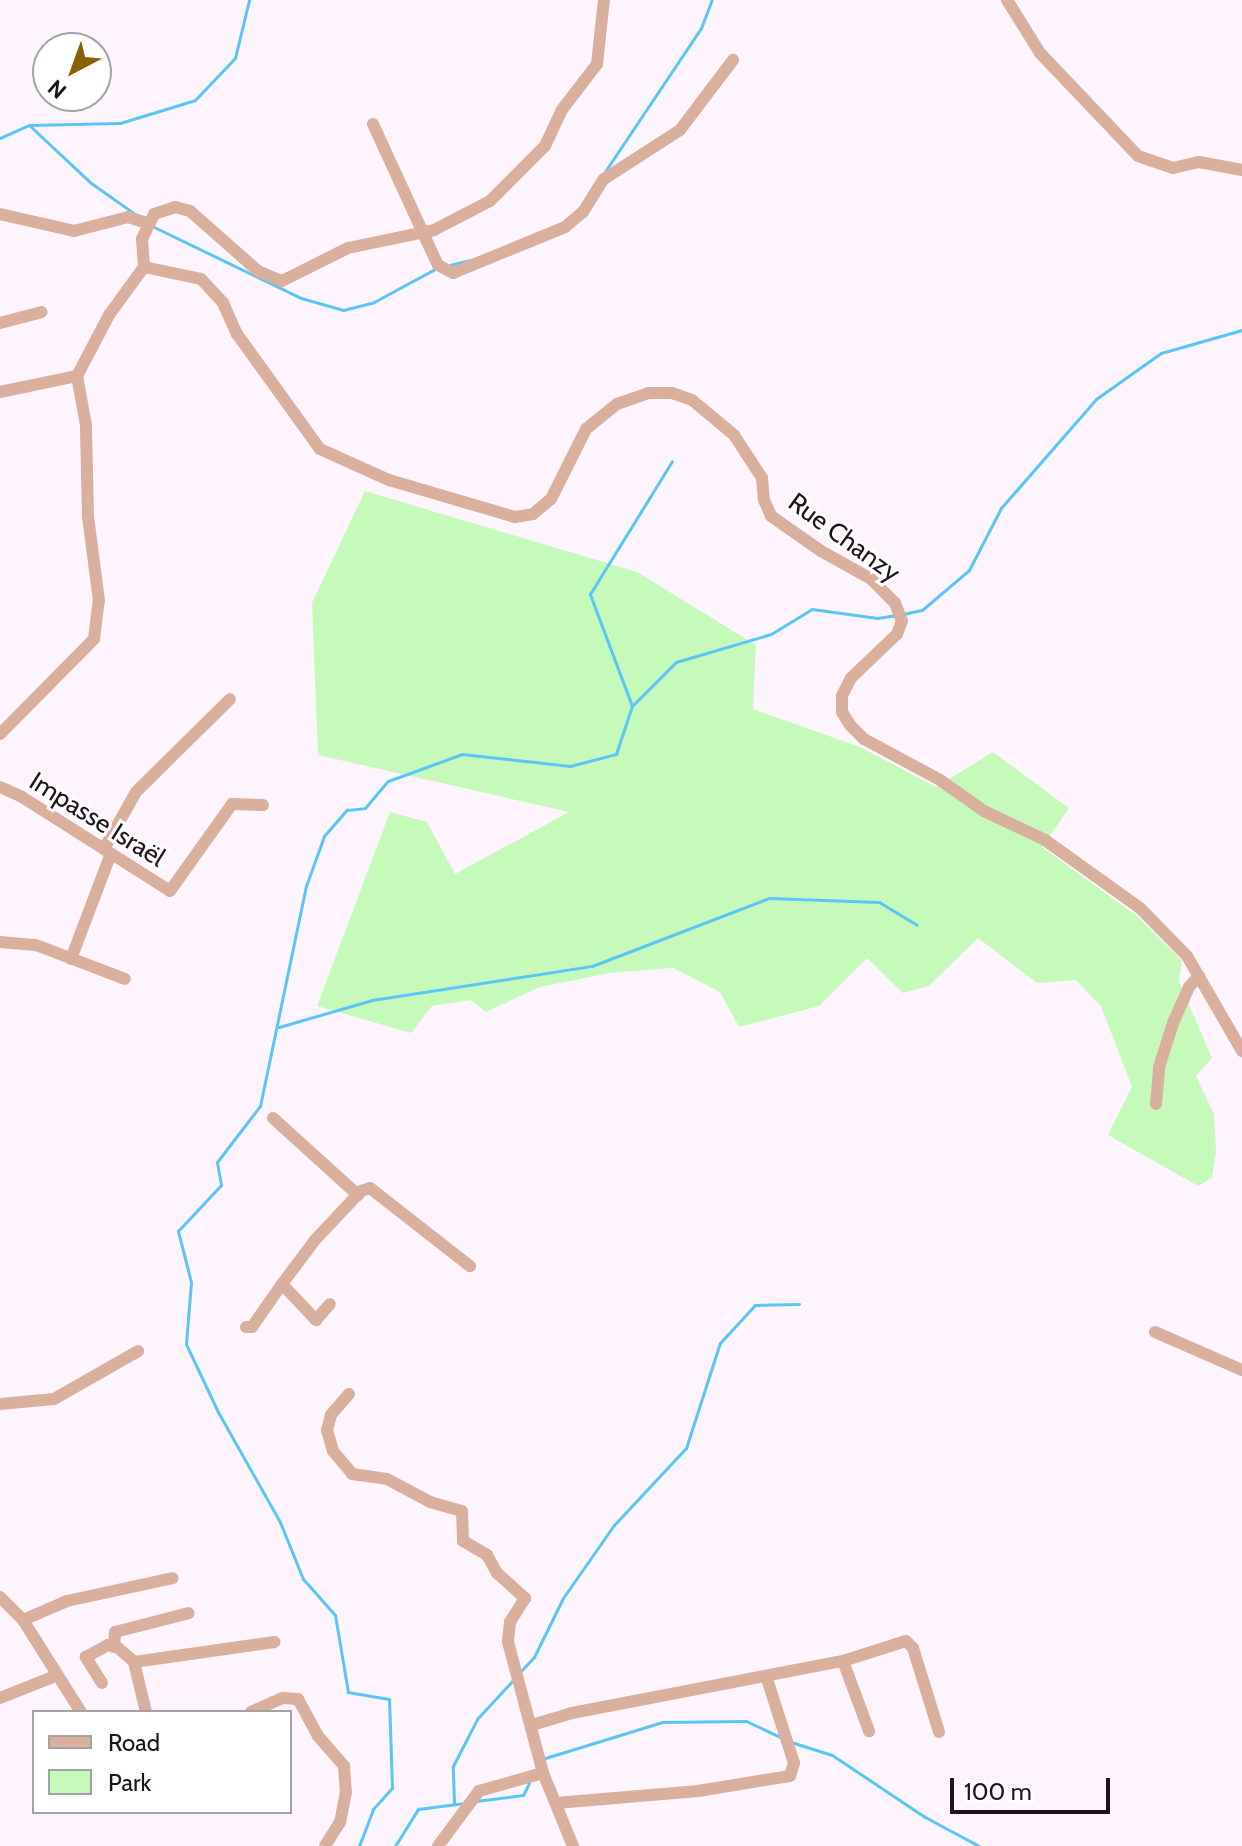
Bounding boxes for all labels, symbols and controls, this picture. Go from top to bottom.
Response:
north arrow [32,32,112,112]
text: N [43,74,72,104]
street label: Rue Chanzy [782,487,906,589]
street label: Impasse Israël [23,766,171,874]
legend [32,1710,292,1814]
text: Road [108,1728,160,1757]
scale bar [954,1762,1114,1812]
text: Park [108,1768,151,1797]
text: 100 m [964,1777,1032,1806]

